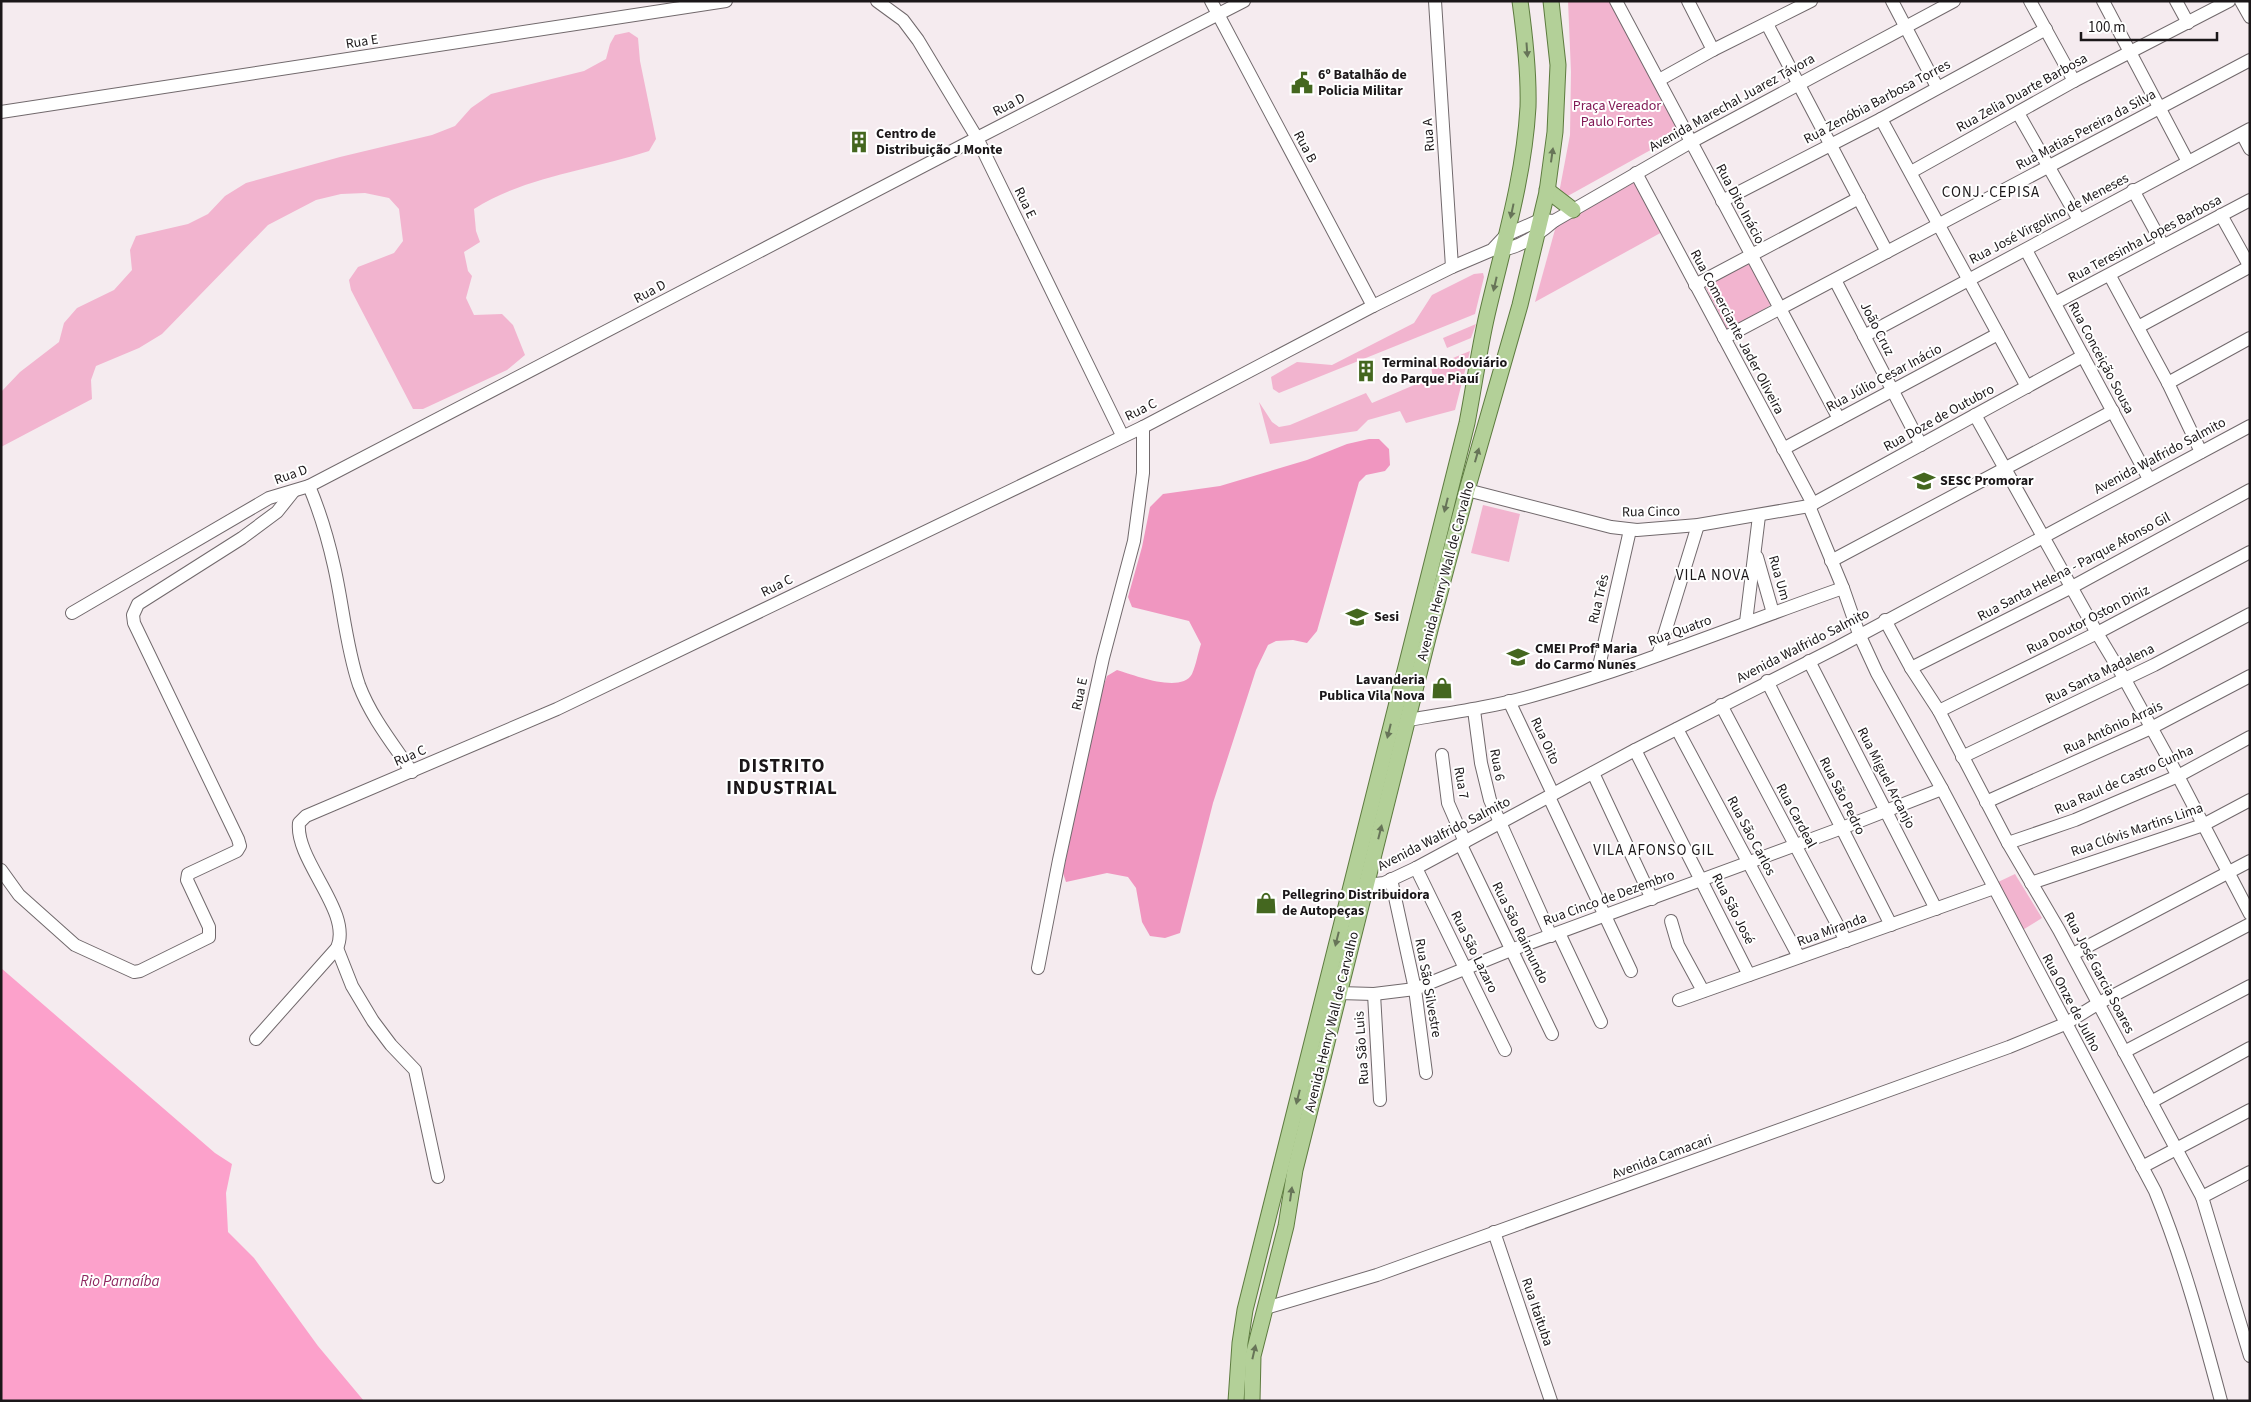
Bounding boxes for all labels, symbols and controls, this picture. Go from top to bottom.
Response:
scale bar [2081,10,2217,42]
text: 100 m [2088,17,2126,38]
street label: Rua E [344,30,380,54]
one-way arrow [1523,42,1531,58]
street label: Avenida Marechal Juarez Távora [1645,49,1819,157]
street label: Rua Zelia Duarte Barbosa [1953,49,2091,137]
street label: Rua Zenóbia Barbosa Torres [1800,55,1954,149]
place label: 6º Batalhão de Policia Militar [1318,65,1407,101]
public building icon: 6º Batalhão de Policia Militar [1289,70,1315,96]
street label: Rua Matias Pereira da Silva [2013,85,2159,175]
street label: Rua D [989,88,1029,122]
park label: Praça Vereador Paulo Fortes [1573,96,1661,132]
street label: Rua A [1418,117,1440,152]
place label: Centro de Distribuição J Monte [876,124,1002,160]
street label: Rua B [1288,127,1322,167]
building icon: Centro de Distribuição J Monte [846,129,872,155]
one-way arrow [1548,146,1556,162]
street label: Rua Dito Inácio [1710,160,1770,248]
street label: Rua José Virgolino de Meneses [1966,168,2132,270]
district label: CONJ. CEPISA [1942,182,2040,203]
street label: Rua E [1009,184,1041,222]
street label: Rua Teresinha Lopes Barbosa [2065,190,2225,288]
one-way arrow [1508,203,1516,218]
street label: Rua Comerciante Jader Oliveira [1685,246,1789,418]
street label: Rua D [630,275,670,309]
one-way arrow [1491,276,1499,291]
street label: Rua Conceição Sousa [2063,298,2139,418]
street label: João Cruz [1855,299,1899,359]
street label: Rua Júlio Cesar Inácio [1823,339,1945,417]
place label: Terminal Rodoviário do Parque Piauí [1382,353,1507,389]
building icon: Terminal Rodoviário do Parque Piauí [1353,358,1379,384]
street label: Rua Doze de Outubro [1880,379,1998,457]
street label: Rua C [1122,394,1160,426]
street label: Avenida Walfrido Salmito [2090,413,2230,499]
one-way arrow [1474,447,1482,462]
street label: Rua D [272,460,310,490]
school or university icon: SESC Promorar [1911,468,1937,494]
place label: SESC Promorar [1940,471,2034,491]
street label: Avenida Henry Wall de Carvalho [1412,479,1480,663]
one-way arrow [1442,498,1450,513]
street label: Rua Cinco [1622,501,1680,523]
street label: Rua Santa Helena - Parque Afonso Gil [1974,507,2174,627]
street label: Rua Um [1763,553,1795,603]
district label: VILA NOVA [1676,565,1750,586]
street label: Rua C [758,570,796,602]
street label: Rua Três [1584,572,1614,626]
street label: Rua Doutor Oston Diniz [2023,580,2153,660]
school or university icon: Sesi [1344,604,1370,630]
street label: Avenida Walfrido Salmito [1733,604,1873,688]
place label: Sesi [1374,607,1399,627]
street label: Rua Quatro [1645,610,1715,652]
place label: CMEI Profª Maria do Carmo Nunes [1535,639,1637,675]
street label: Rua Santa Madalena [2042,639,2158,709]
school or university icon: CMEI Profª Maria do Carmo Nunes [1505,644,1531,670]
place label: Lavanderia Publica Vila Nova [1319,670,1425,706]
shop icon: Lavanderia Publica Vila Nova [1429,675,1455,701]
street label: Rua E [1067,676,1093,712]
street label: Rua Antônio Arrais [2060,696,2166,760]
street label: Rua Oito [1525,714,1565,768]
one-way arrow [1385,723,1393,738]
street label: Rua Miguel Arcanjo [1852,724,1920,832]
street label: Rua C [391,740,429,772]
street label: Rua Raul de Castro Cunha [2051,740,2197,820]
street label: Rua 6 [1484,747,1510,783]
district label: DISTRITO INDUSTRIAL [726,753,838,802]
street label: Rua São Pedro [1814,754,1870,838]
street label: Rua 7 [1448,765,1474,801]
street label: Rua Cardeal [1771,780,1822,852]
street label: Avenida Walfrido Salmito [1374,792,1514,876]
street label: Rua São Carlos [1722,793,1780,879]
street label: Rua Clóvis Martins Lima [2068,798,2206,862]
one-way arrow [1376,825,1384,840]
district label: VILA AFONSO GIL [1593,840,1715,861]
street label: Rua Cinco de Dezembro [1541,865,1677,931]
street label: Rua São José [1707,870,1760,948]
street label: Rua São Raimundo [1487,879,1553,987]
place label: Pellegrino Distribuidora de Autopeças [1282,885,1430,921]
shop icon: Pellegrino Distribuidora de Autopeças [1253,890,1279,916]
street label: Rua São Lazaro [1445,908,1503,996]
street label: Rua Miranda [1794,908,1870,952]
street label: Rua José Garcia Soares [2059,909,2140,1037]
street label: Avenida Henry Wall de Carvalho [1300,930,1364,1114]
one-way arrow [1333,932,1341,947]
street label: Rua São Silvestre [1409,937,1447,1039]
street label: Rua Onze de Julho [2037,950,2105,1056]
street label: Rua São Luis [1349,1010,1375,1086]
one-way arrow [1294,1090,1302,1105]
street label: Avenida Camacari [1609,1130,1715,1184]
one-way arrow [1287,1186,1295,1202]
water label: Rio Parnaíba [80,1271,160,1292]
street label: Rua Itaituba [1516,1275,1558,1349]
one-way arrow [1250,1345,1258,1360]

